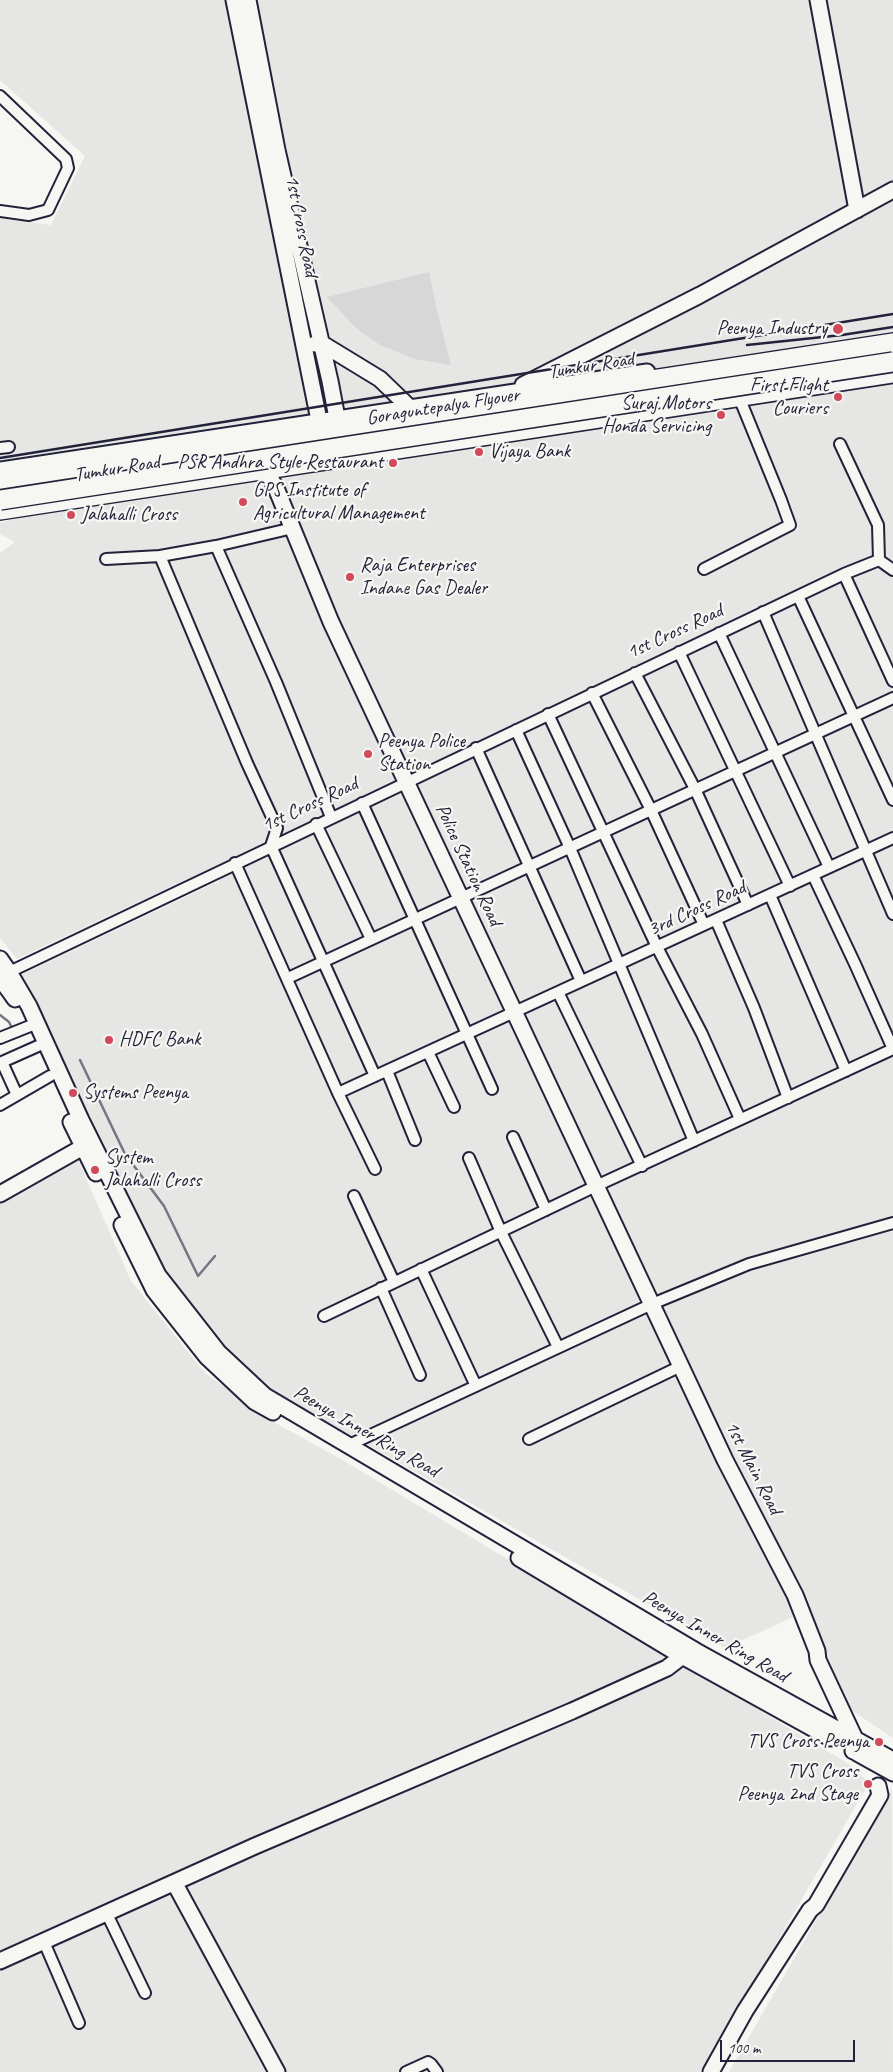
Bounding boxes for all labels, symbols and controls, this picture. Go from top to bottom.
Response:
street label: 1st Cross Road [279,173,323,279]
place label: Peenya Industry [717,317,827,341]
marker: Peenya Industry [831,322,845,336]
street label: Tumkur Road [547,347,635,385]
place label: First Flight Couriers [750,374,828,421]
street label: Goraguntepalya Flyover [365,383,521,431]
marker: First Flight Couriers [832,391,844,403]
place label: Suraj Motors Honda Servicing [602,392,711,439]
marker: Suraj Motors Honda Servicing [715,409,727,421]
place label: Vijaya Bank [489,440,570,464]
marker: Vijaya Bank [473,446,485,458]
street label: Tumkur Road [73,450,161,488]
place label: PSR Andhra Style Restaurant [177,451,383,475]
marker: PSR Andhra Style Restaurant [387,457,399,469]
place label: GPS Institute of Agricultural Management [253,479,425,526]
marker: GPS Institute of Agricultural Management [237,496,249,508]
place label: Jalahalli Cross [81,503,177,527]
marker: Jalahalli Cross [65,509,77,521]
place label: Raja Enterprises Indane Gas Dealer [360,554,487,601]
marker: Raja Enterprises Indane Gas Dealer [344,571,356,583]
street label: 1st Cross Road [623,599,727,665]
place label: Peenya Police Station [378,730,465,777]
marker: Peenya Police Station [362,748,374,760]
street label: 1st Cross Road [258,772,362,838]
street label: Police Station Road [429,800,507,930]
street label: 3rd Cross Road [645,876,749,942]
place label: HDFC Bank [119,1028,200,1052]
marker: HDFC Bank [103,1034,115,1046]
place label: Systems Peenya [83,1081,188,1105]
marker: Systems Peenya [67,1087,79,1099]
place label: System Jalahalli Cross [105,1146,201,1193]
marker: System Jalahalli Cross [89,1164,101,1176]
street label: Peenya Inner Ring Road [289,1381,443,1483]
street label: 1st Main Road [719,1417,787,1519]
street label: Peenya Inner Ring Road [638,1586,792,1688]
place label: TVS Cross Peenya [747,1730,869,1754]
marker: TVS Cross Peenya [873,1736,885,1748]
place label: TVS Cross Peenya 2nd Stage [737,1760,858,1807]
marker: TVS Cross Peenya 2nd Stage [862,1778,874,1790]
scale bar [723,2030,858,2062]
text: 100 m [728,2039,760,2058]

